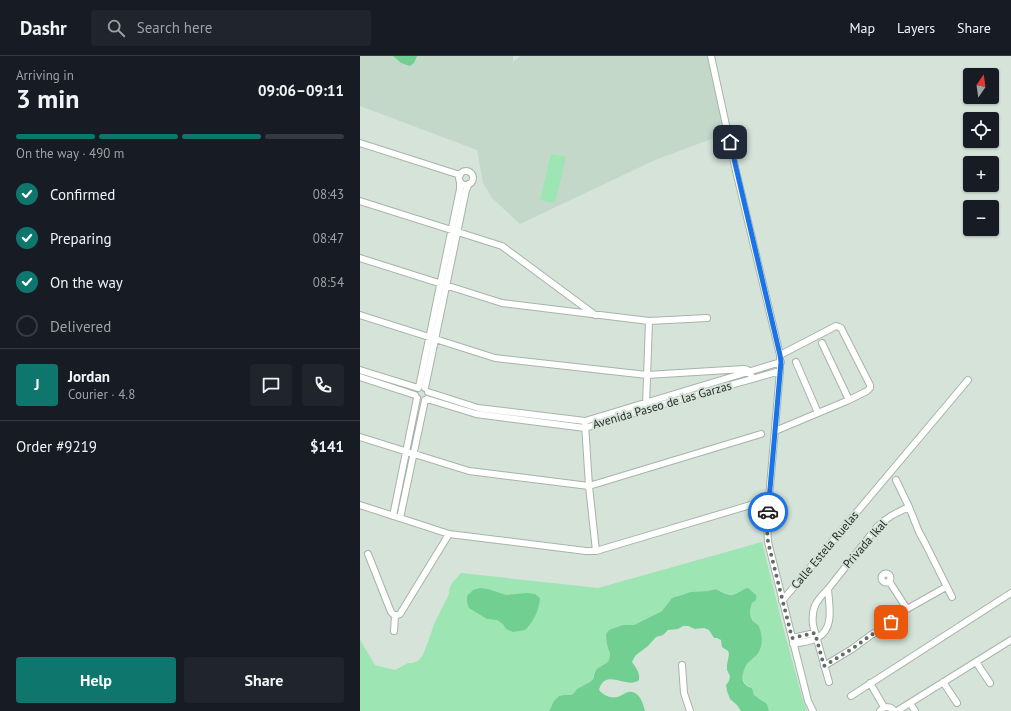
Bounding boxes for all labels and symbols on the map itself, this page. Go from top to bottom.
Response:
north arrow [963,68,999,104]
pin [713,125,747,159]
street label: Avenida Paseo de las Garzas [591,377,733,432]
courier [748,492,788,532]
street label: Calle Estela Ruelas [788,508,862,592]
street label: Privada Ikal [839,516,890,571]
pin [874,605,908,639]

